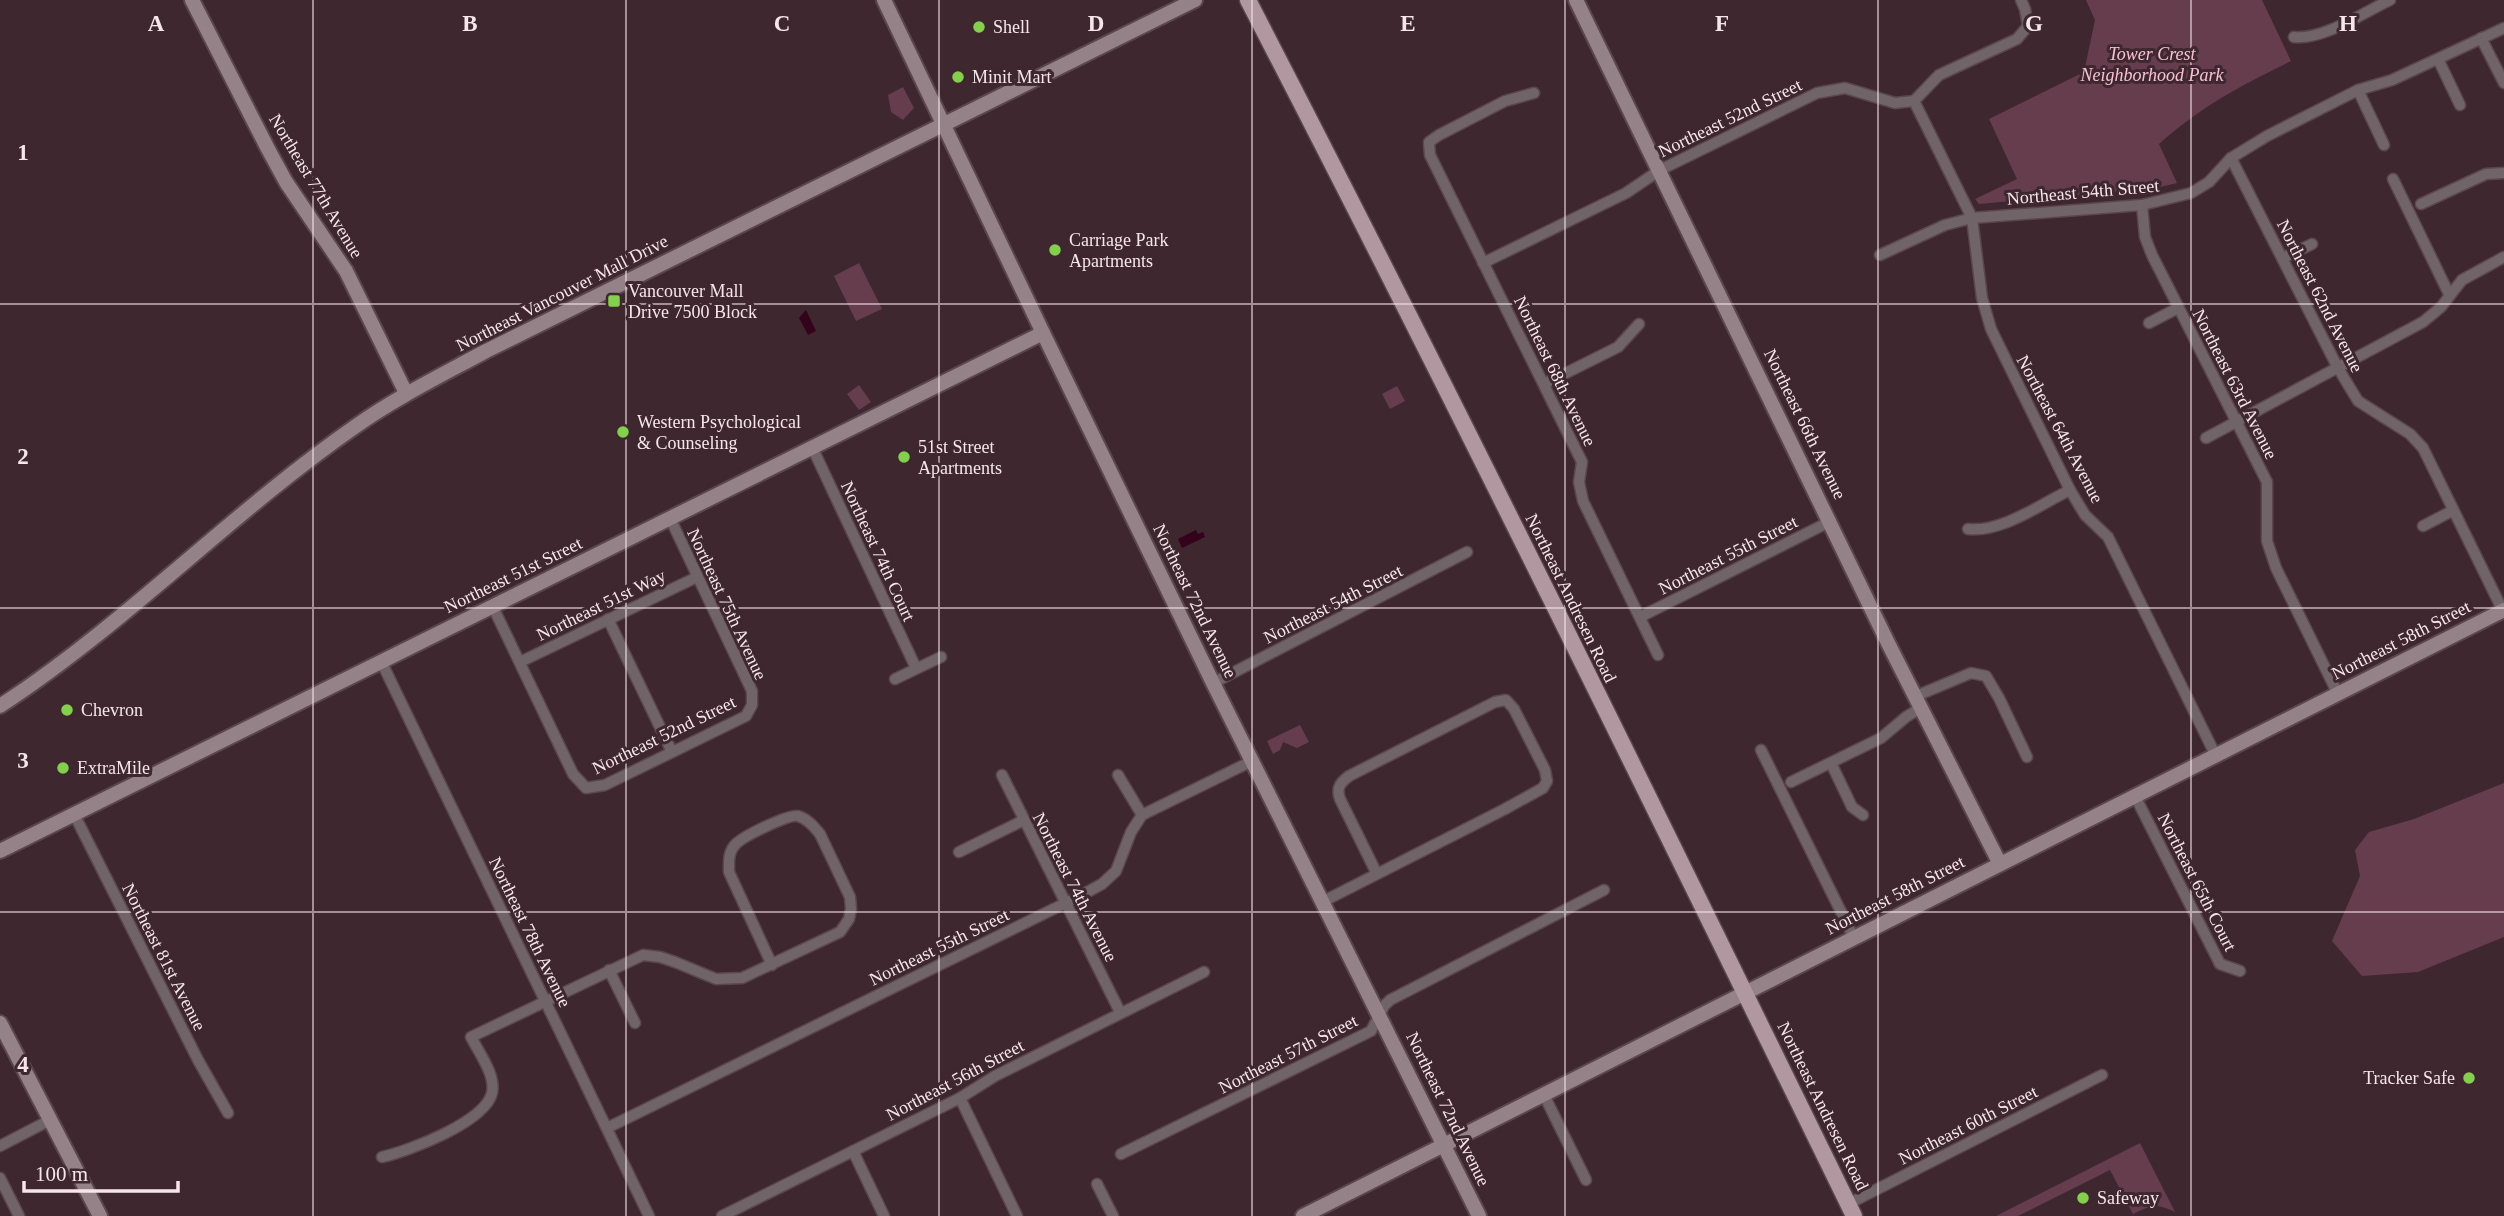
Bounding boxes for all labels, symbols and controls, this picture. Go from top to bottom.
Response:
text: A [148,11,165,36]
text: B [462,11,478,36]
text: C [774,11,790,36]
text: D [1088,11,1104,36]
text: E [1400,11,1416,36]
text: F [1715,11,1729,36]
text: G [2025,11,2043,36]
text: H [2339,11,2357,36]
place label: Shell [993,17,1030,37]
marker: Shell [971,19,987,35]
park label: Tower Crest Neighborhood Park [2079,44,2225,85]
place label: Minit Mart [972,67,1052,87]
marker: Minit Mart [950,69,966,85]
street label: Northeast 52nd Street [1655,75,1805,161]
street label: Northeast 77th Avenue [265,110,367,262]
text: 1 [17,140,29,165]
street label: Northeast 54th Street [2006,175,2160,209]
street label: Northeast 62nd Avenue [2273,216,2367,376]
place label: Carriage Park Apartments [1069,230,1168,271]
street label: Northeast Vancouver Mall Drive [453,231,671,355]
marker: Carriage Park Apartments [1047,242,1063,258]
place label: Vancouver Mall Drive 7500 Block [628,281,757,322]
marker: Vancouver Mall Drive 7500 Block [606,293,622,309]
street label: Northeast 68th Avenue [1510,293,1600,449]
street label: Northeast 63rd Avenue [2188,306,2282,462]
street label: Northeast 66th Avenue [1760,346,1850,502]
street label: Northeast 64th Avenue [2013,352,2107,506]
place label: Western Psychological & Counseling [637,412,801,453]
marker: Western Psychological & Counseling [615,424,631,440]
place label: 51st Street Apartments [918,437,1002,478]
text: 2 [17,444,29,469]
marker: 51st Street Apartments [896,449,912,465]
street label: Northeast 74th Court [837,478,919,624]
street label: Northeast Andresen Road [1521,510,1621,686]
street label: Northeast 55th Street [1655,511,1801,599]
street label: Northeast 72nd Avenue [1149,521,1241,681]
street label: Northeast 75th Avenue [683,525,771,683]
street label: Northeast 51st Street [441,533,585,617]
street label: Northeast 54th Street [1260,560,1406,648]
street label: Northeast 51st Way [533,565,669,645]
street label: Northeast 58th Street [2328,596,2474,684]
street label: Northeast 52nd Street [589,692,739,778]
place label: Chevron [81,700,143,720]
marker: Chevron [59,702,75,718]
text: 3 [17,748,29,773]
place label: ExtraMile [77,758,150,778]
marker: ExtraMile [55,760,71,776]
street label: Northeast 74th Avenue [1029,809,1121,965]
street label: Northeast 65th Court [2154,810,2240,954]
street label: Northeast 58th Street [1822,851,1968,939]
street label: Northeast 78th Avenue [485,854,575,1010]
street label: Northeast 81st Avenue [118,880,210,1034]
street label: Northeast 55th Street [866,904,1012,990]
street label: Northeast 57th Street [1215,1010,1361,1098]
street label: Northeast Andresen Road [1773,1018,1873,1194]
street label: Northeast 72nd Avenue [1402,1029,1494,1189]
street label: Northeast 56th Street [883,1035,1027,1125]
text: 4 [17,1052,29,1077]
place label: Tracker Safe [2363,1068,2455,1088]
marker: Tracker Safe [2461,1070,2477,1086]
street label: Northeast 60th Street [1895,1081,2041,1169]
scale bar [24,1150,178,1194]
text: 100 m [35,1162,88,1186]
place label: Safeway [2097,1188,2159,1208]
marker: Safeway [2075,1190,2091,1206]

